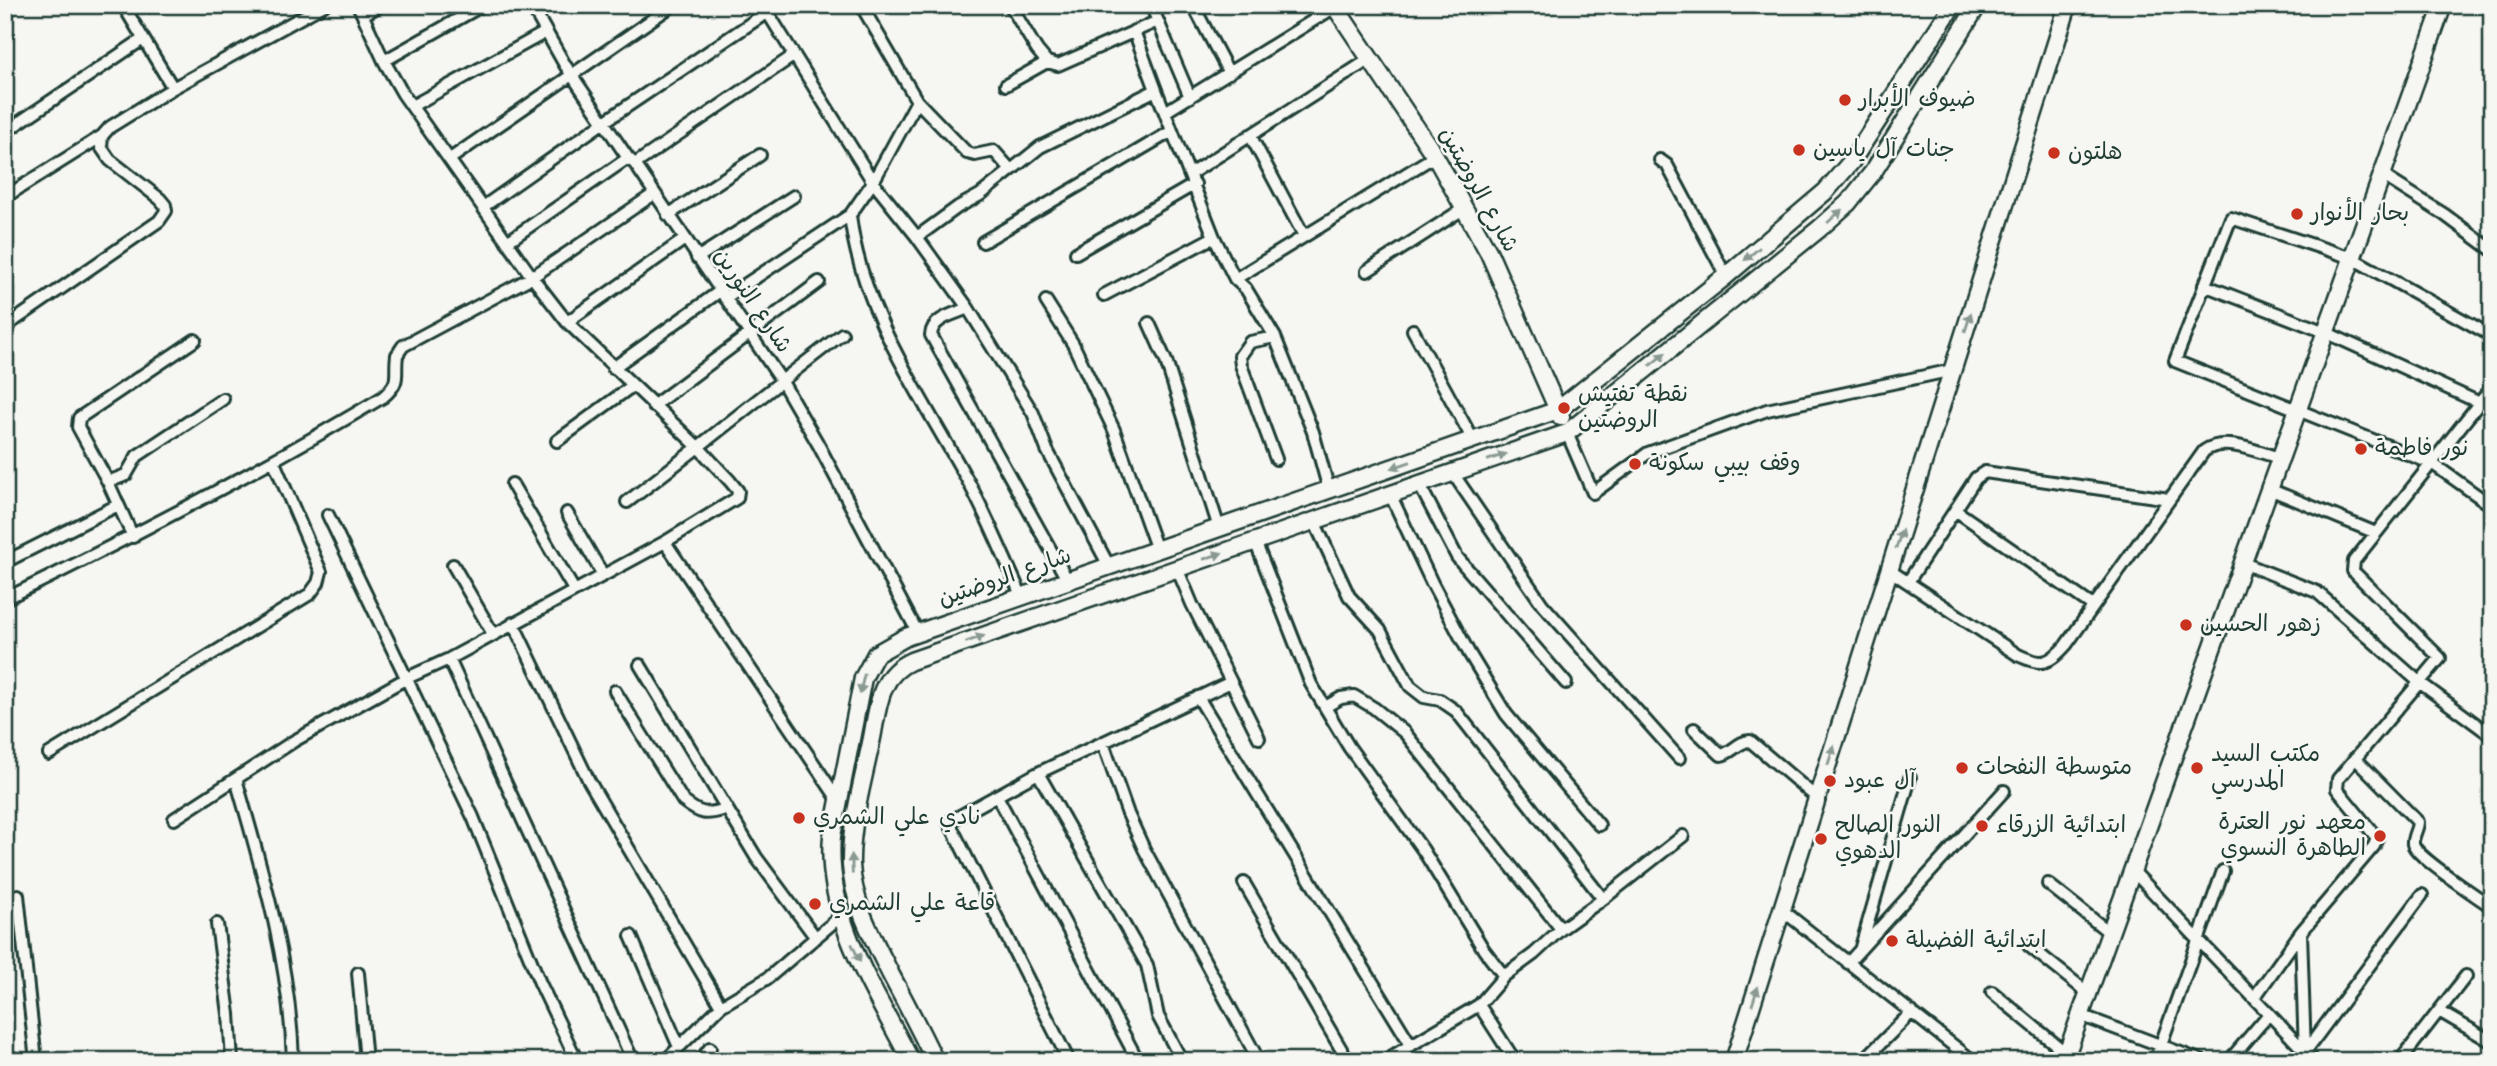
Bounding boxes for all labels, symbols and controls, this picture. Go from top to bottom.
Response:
place label: ضيوف الأبرار [1857,82,1976,118]
marker: ضيوف الأبرار [1837,92,1853,108]
street label: شارع الروضتين [1429,121,1527,259]
place label: جنات آل ياسين [1813,132,1955,168]
place label: هلتون [2068,135,2122,171]
marker: جنات آل ياسين [1791,142,1807,158]
marker: هلتون [2046,145,2062,161]
place label: بحار الأنوار [2309,196,2409,232]
marker: بحار الأنوار [2289,206,2305,222]
one-way arrow [1826,209,1843,224]
street label: شارع النورين [703,241,801,361]
one-way arrow [1744,246,1761,261]
one-way arrow [1963,311,1974,332]
one-way arrow [1649,352,1666,367]
place label: نقطة تفتيش الروضتين [1578,377,1688,439]
marker: نقطة تفتيش الروضتين [1556,400,1572,416]
place label: نور فاطمة [2375,431,2468,467]
marker: نور فاطمة [2353,441,2369,457]
place label: وقف بيبي سكونة [1649,446,1801,483]
one-way arrow [1487,451,1508,462]
marker: وقف بيبي سكونة [1627,456,1643,472]
one-way arrow [1391,460,1412,471]
one-way arrow [1895,528,1905,549]
street label: شارع الروضتين [933,538,1077,618]
one-way arrow [1203,550,1224,561]
place label: زهور الحسين [2200,607,2321,643]
marker: زهور الحسين [2178,617,2194,633]
one-way arrow [965,633,986,644]
one-way arrow [856,673,867,695]
place label: مكتب السيد المدرسي [2211,737,2320,800]
one-way arrow [1826,745,1836,766]
place label: متوسطة النفحات [1976,750,2132,786]
marker: متوسطة النفحات [1954,760,1970,776]
marker: مكتب السيد المدرسي [2189,760,2205,776]
place label: آل عبود [1844,763,1917,799]
marker: آل عبود [1822,773,1838,789]
place label: نادي علي الشمري [813,800,981,837]
place label: معهد نور العترة الطاهرة النسوي [2218,805,2366,867]
place label: النور الصالح الدهوي [1835,808,1941,870]
place label: ابتدائية الزرقاء [1996,808,2126,844]
marker: نادي علي الشمري [791,810,807,826]
marker: ابتدائية الزرقاء [1974,818,1990,834]
marker: معهد نور العترة الطاهرة النسوي [2372,828,2388,844]
marker: النور الصالح الدهوي [1813,831,1829,847]
one-way arrow [847,853,858,875]
place label: قاعة علي الشمري [829,886,995,923]
marker: قاعة علي الشمري [807,896,823,912]
place label: ابتدائية الفضيلة [1906,923,2046,959]
marker: ابتدائية الفضيلة [1884,933,1900,949]
one-way arrow [851,943,862,963]
one-way arrow [1750,985,1760,1006]

